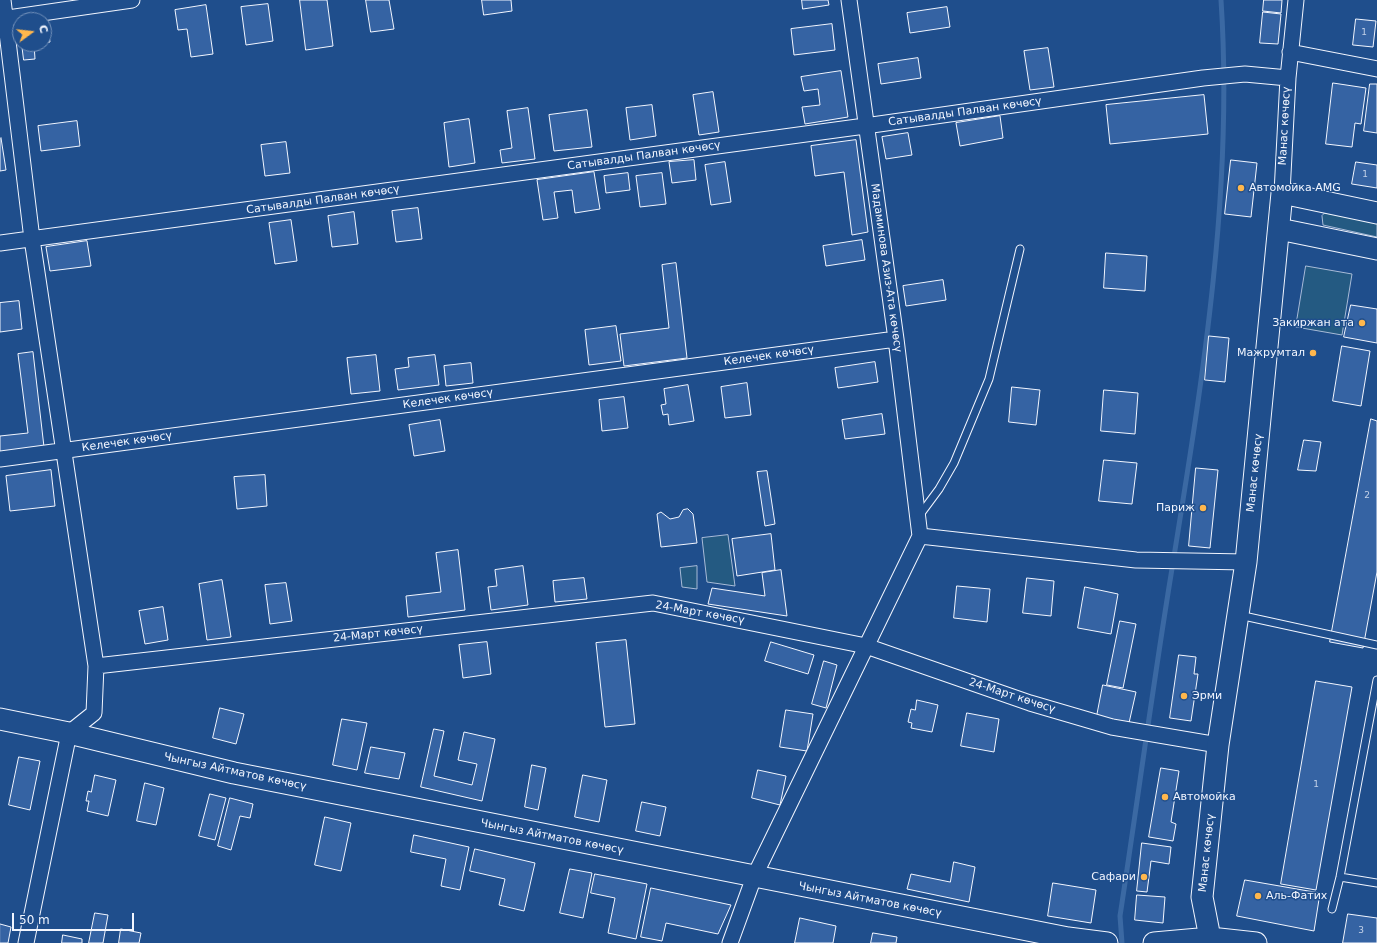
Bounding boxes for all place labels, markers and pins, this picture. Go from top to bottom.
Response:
place label: Автомойка AMG [1249,181,1341,195]
marker: Автомойка AMG [1236,183,1246,193]
place label: Закиржан ата [1272,316,1354,330]
marker: Закиржан ата [1357,318,1367,328]
place label: Мажрумтал [1237,346,1305,360]
marker: Мажрумтал [1308,348,1318,358]
place label: Париж [1156,501,1195,515]
marker: Париж [1198,503,1208,513]
place label: Эрми [1192,689,1222,703]
marker: Эрми [1179,691,1189,701]
place label: Автомойка [1173,790,1236,804]
marker: Автомойка [1160,792,1170,802]
place label: Сафари [1091,870,1136,884]
marker: Сафари [1139,872,1149,882]
place label: Аль-Фатих [1266,889,1327,903]
marker: Аль-Фатих [1253,891,1263,901]

